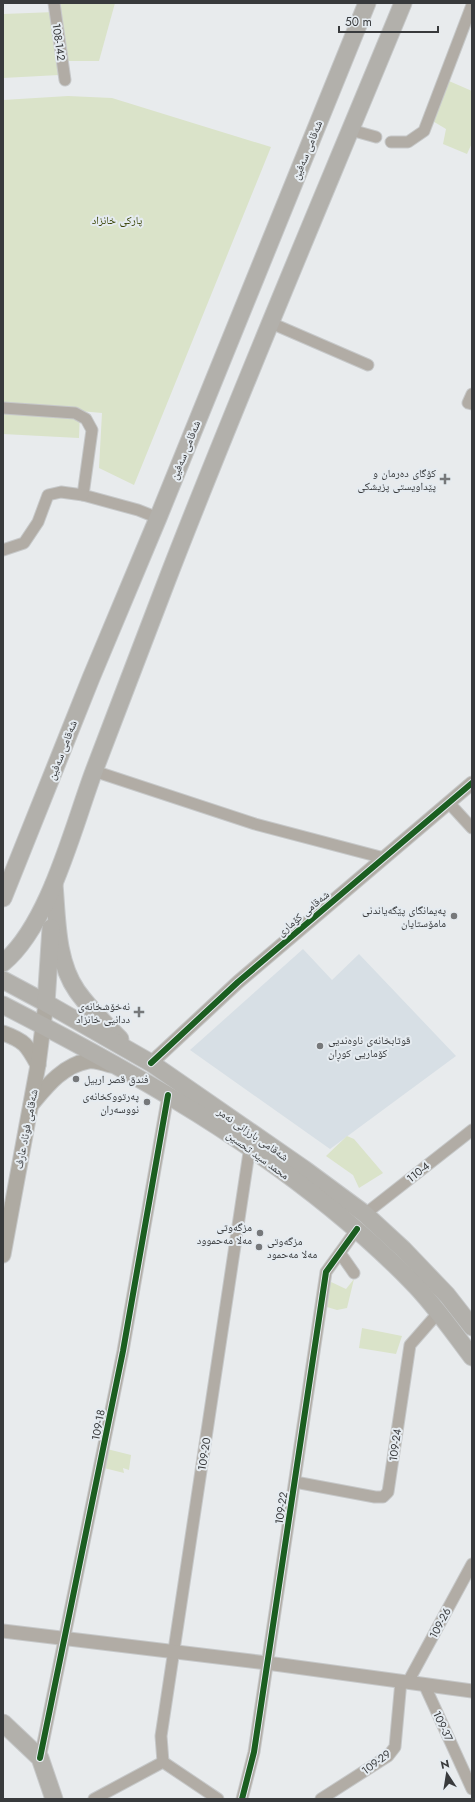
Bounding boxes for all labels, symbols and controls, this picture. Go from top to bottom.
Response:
scale bar [339,8,438,34]
text: 50 m [345,13,372,31]
street label: 108-142 [48,22,70,62]
street label: شەقامی سەفین [288,118,326,182]
park label: پارکی خانزاد [92,212,143,228]
street label: شەقامی سەفین [166,418,204,482]
place label: کۆگای دەرمان و پێداویستی پزیشکی [358,465,436,494]
marker: کۆگای دەرمان و پێداویستی پزیشکی [439,473,451,485]
street label: شەقامی سەفین [43,718,81,782]
street label: شەقامی کۆماری [273,886,333,940]
place label: پەیمانگای پێگەیاندنی مامۆستایان [362,902,446,931]
marker: پەیمانگای پێگەیاندنی مامۆستایان [449,911,459,921]
place label: نەخۆشخانەی ددانیی خانزاد [76,998,130,1027]
marker: نەخۆشخانەی ددانیی خانزاد [133,1006,145,1018]
place label: قوتابخانەی ناوەندیی کۆماریی کوڕان [328,1032,411,1062]
marker: قوتابخانەی ناوەندیی کۆماریی کوڕان [315,1041,325,1051]
place label: فندق قصر اربيل [84,1071,149,1087]
marker: فندق قصر اربيل [71,1074,81,1084]
street label: شەقامی فوئاد عارف [10,1088,42,1170]
place label: پەرتووکخانەی نووسەران [82,1088,139,1117]
marker: پەرتووکخانەی نووسەران [142,1097,152,1107]
street label: شەقامی بارزانی نەمر [213,1103,292,1165]
street label: محمد سید تحسین [223,1127,293,1183]
street label: 110-4 [403,1158,433,1186]
place label: مزگەوتی مەلا مەحموود [197,1219,252,1248]
marker: مزگەوتی مەلا مەحموود [255,1228,265,1238]
place label: مزگەوتی مەلا مەحمود [267,1233,317,1262]
marker: مزگەوتی مەلا مەحمود [254,1242,264,1252]
street label: 109-18 [87,1408,109,1442]
street label: 109-24 [385,1427,405,1462]
street label: 109-20 [194,1436,215,1472]
street label: 109-22 [271,1491,291,1525]
street label: 109-26 [425,1605,455,1641]
street label: 109-37 [429,1708,457,1744]
street label: 109-29 [358,1746,394,1778]
north arrow [427,1754,467,1794]
text: N [439,1755,451,1773]

